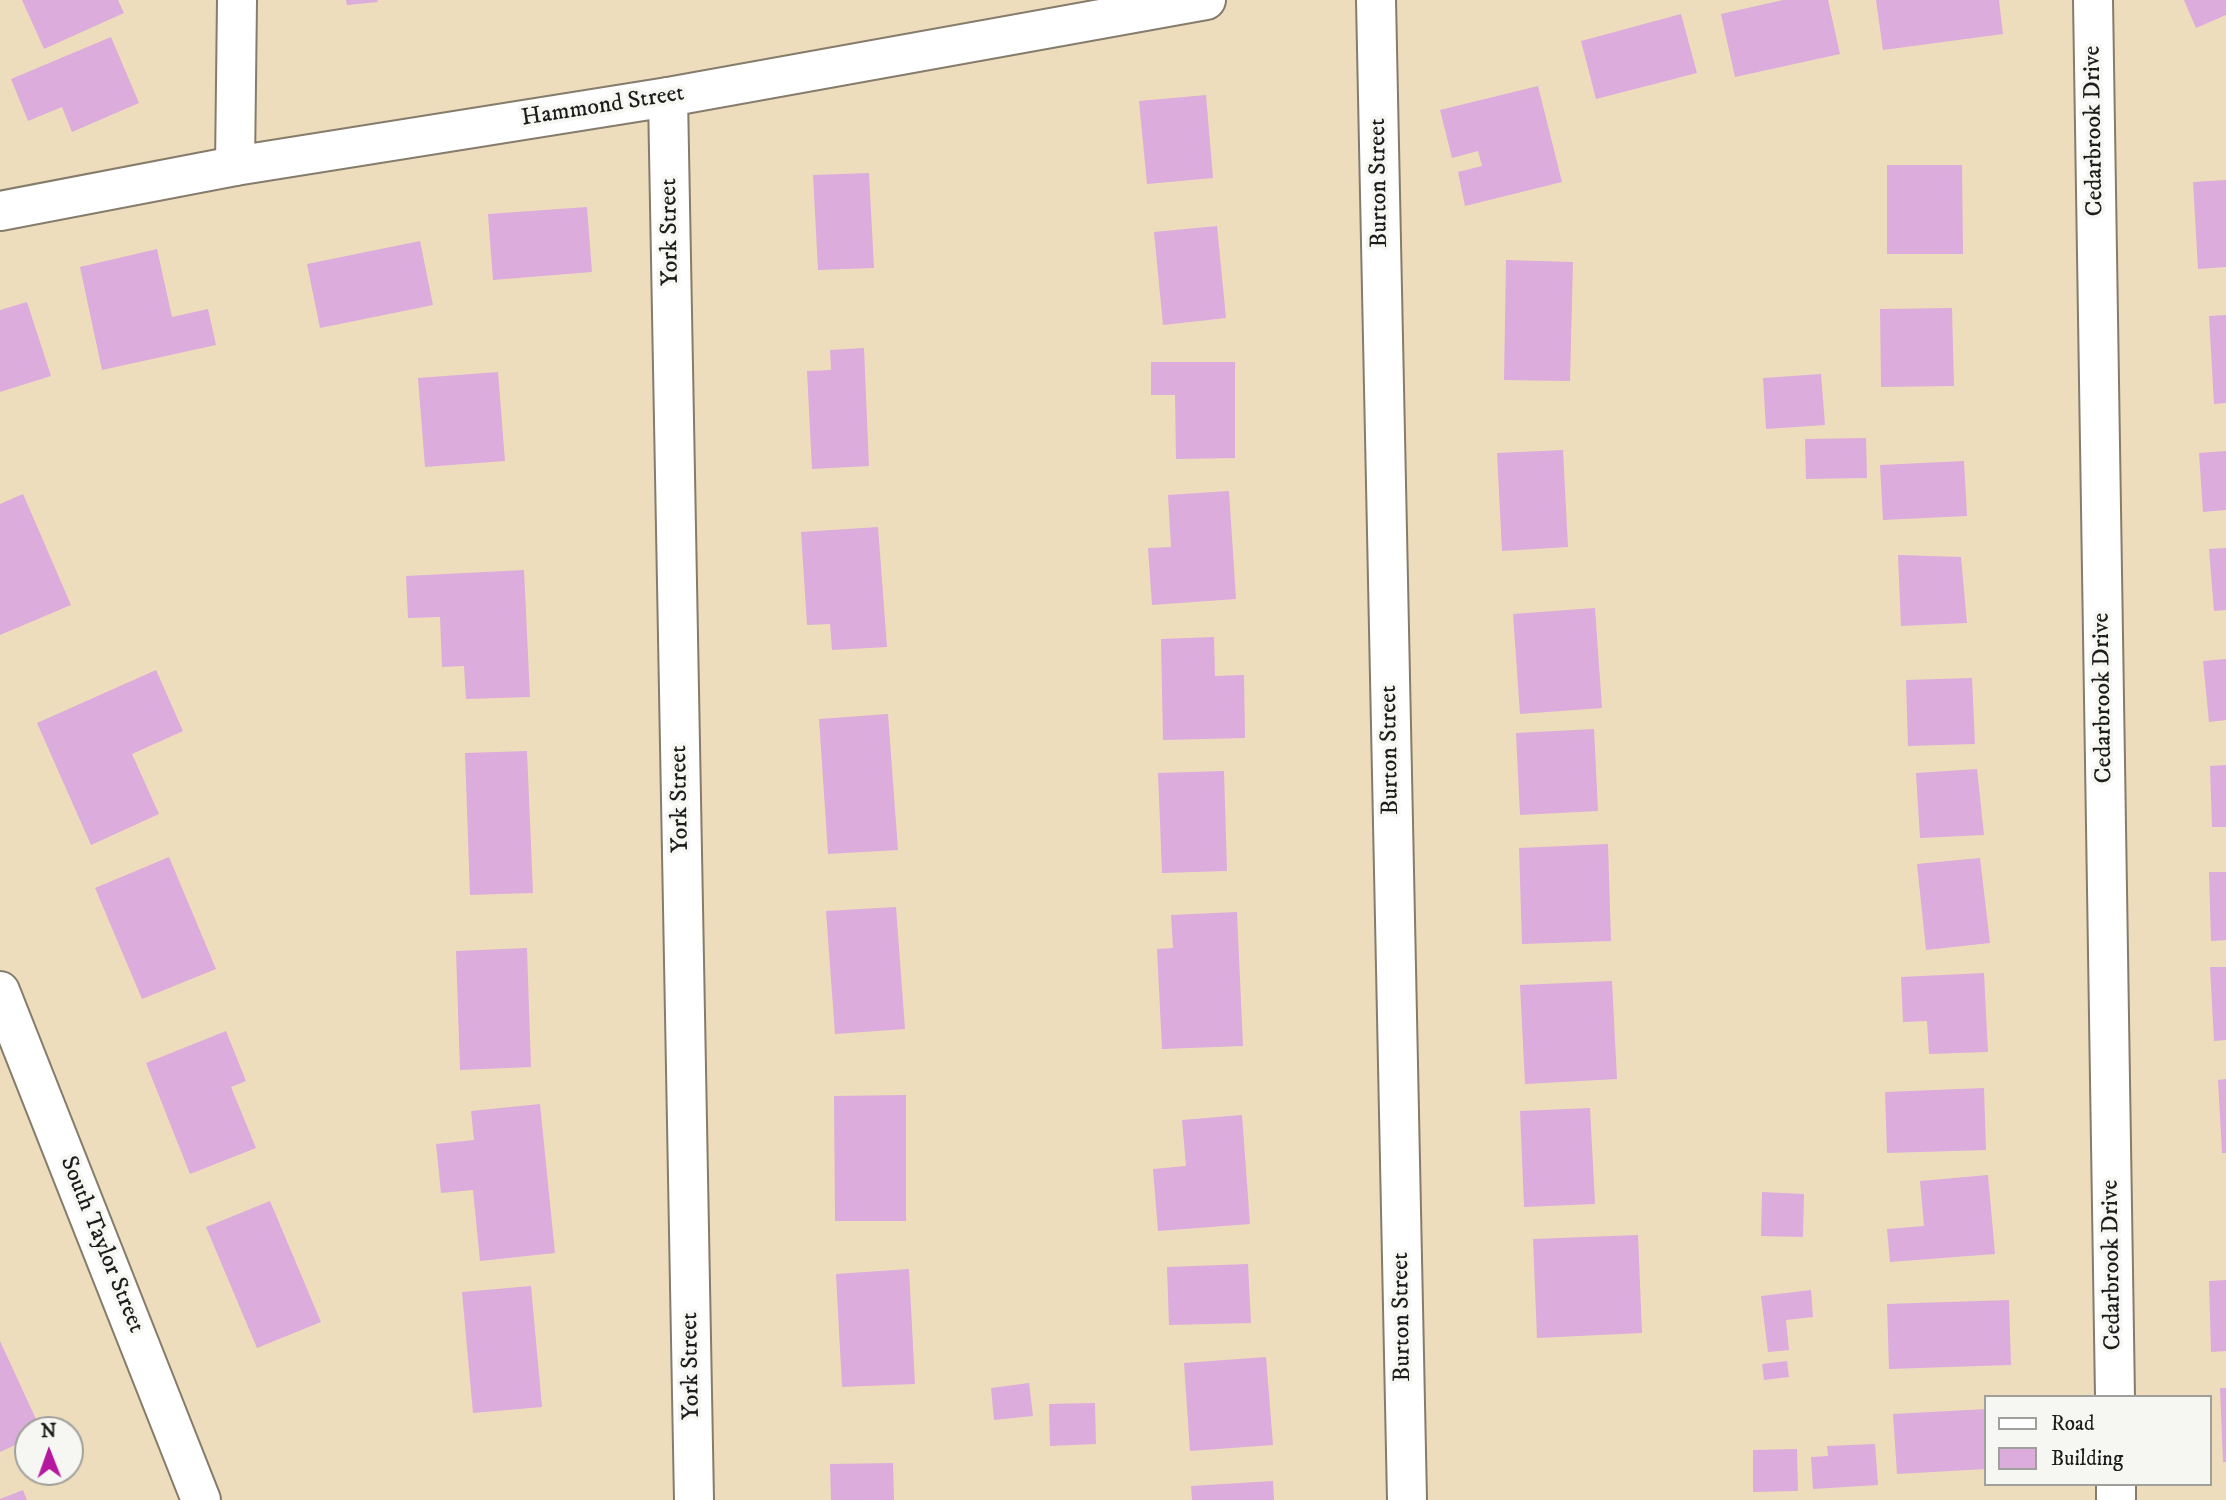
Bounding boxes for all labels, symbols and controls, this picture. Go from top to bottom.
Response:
street label: Cedarbrook Drive [2079,45,2111,217]
street label: Hammond Street [520,80,686,134]
street label: Burton Street [1364,118,1396,248]
street label: York Street [656,178,686,286]
street label: Cedarbrook Drive [2088,612,2120,784]
street label: Burton Street [1375,685,1407,815]
street label: York Street [666,745,696,853]
street label: South Taylor Street [52,1153,150,1337]
street label: Cedarbrook Drive [2097,1179,2129,1351]
street label: Burton Street [1387,1252,1419,1382]
street label: York Street [677,1312,707,1420]
legend [1984,1395,2212,1486]
text: Road [2051,1411,2095,1437]
north arrow [14,1416,84,1486]
text: N [41,1420,57,1443]
text: Building [2051,1446,2123,1472]

